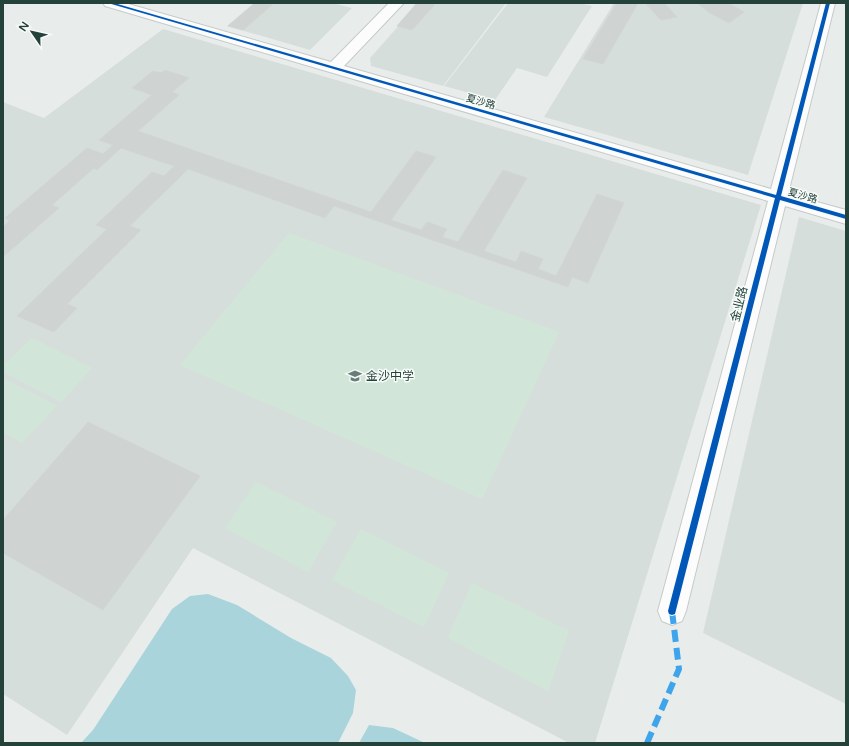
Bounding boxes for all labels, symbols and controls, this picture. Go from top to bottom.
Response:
north arrow [12,12,52,52]
text: N [16,19,32,34]
street label: 夏沙路 [465,92,497,112]
street label: 夏沙路 [787,186,819,206]
street label: 金业路 [728,285,750,323]
school or university icon: 金沙中学 [347,368,363,384]
place label: 金沙中学 [366,369,414,383]

